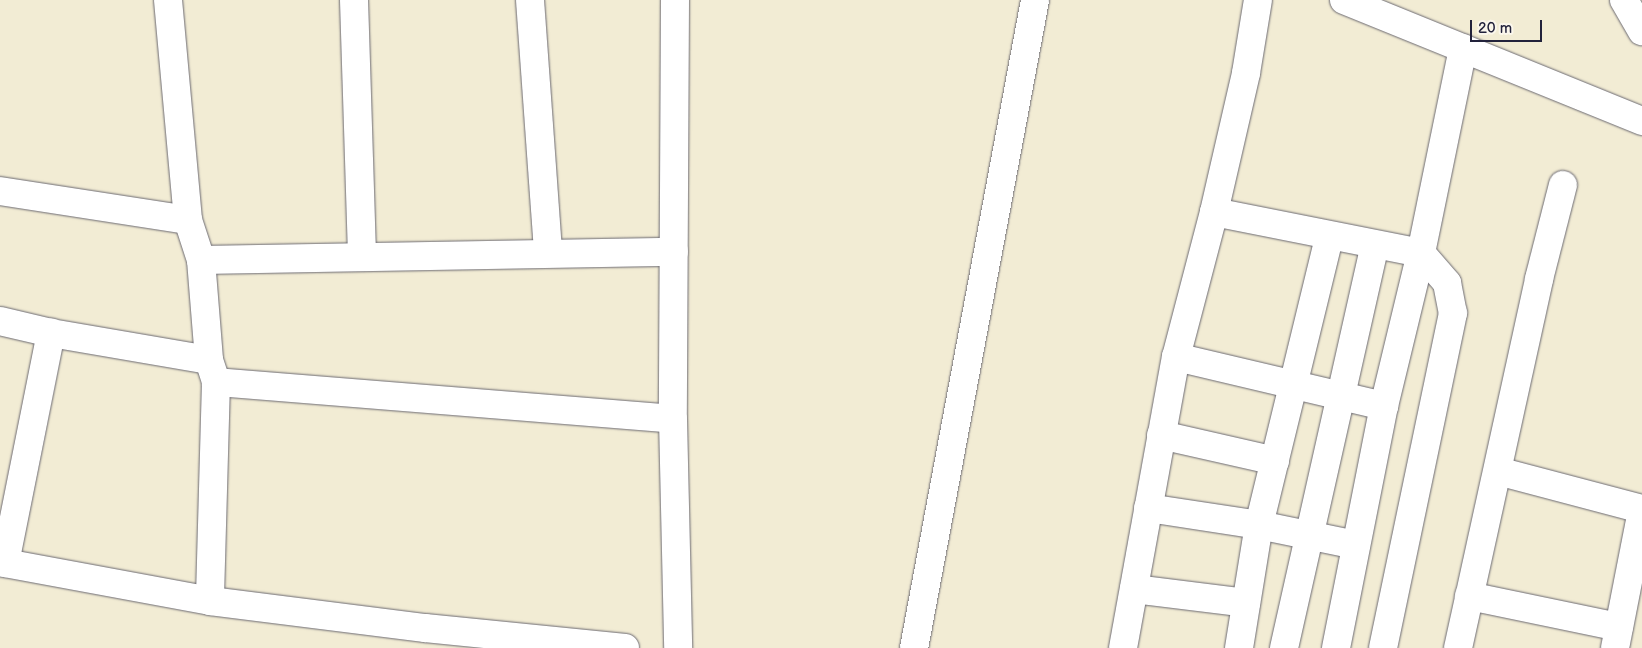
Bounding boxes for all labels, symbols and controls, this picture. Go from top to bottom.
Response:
scale bar [1472,10,1544,42]
text: 20 m [1478,19,1512,38]

